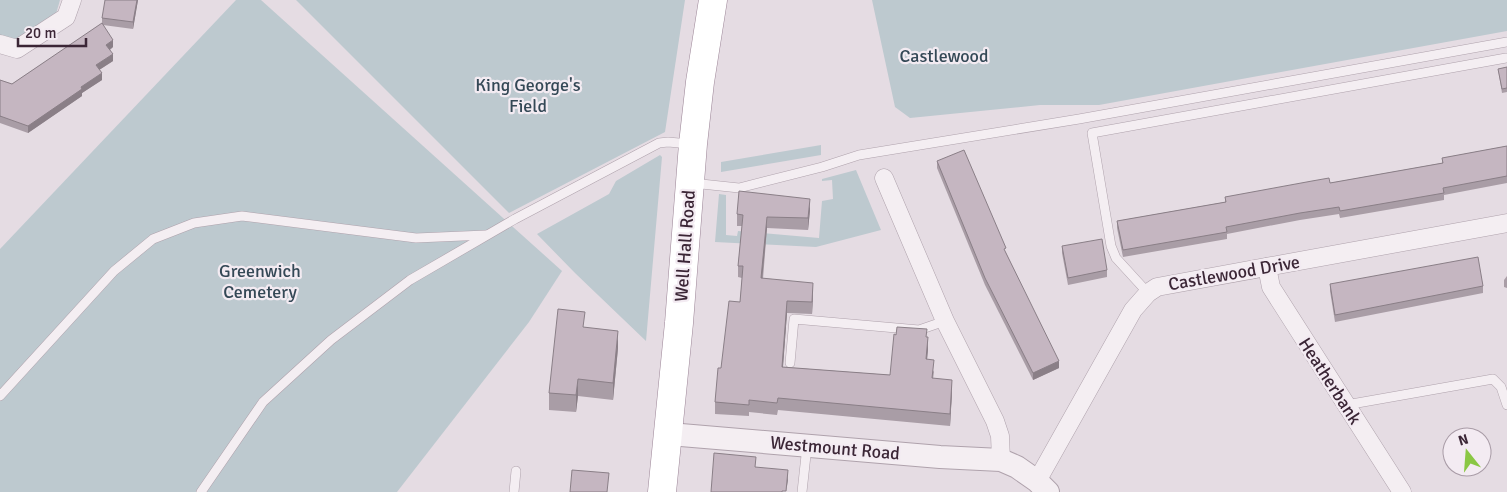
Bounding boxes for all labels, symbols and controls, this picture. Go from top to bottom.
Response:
scale bar [18,15,85,47]
text: 20 m [25,24,56,42]
park label: Castlewood [900,45,988,67]
park label: King George's Field [475,74,581,117]
street label: Well Hall Road [670,189,700,303]
street label: Castlewood Drive [1167,251,1301,295]
park label: Greenwich Cemetery [219,260,301,303]
street label: Heatherbank [1294,333,1366,429]
north arrow [1442,427,1492,477]
text: N [1456,430,1470,450]
street label: Westmount Road [769,431,901,465]

